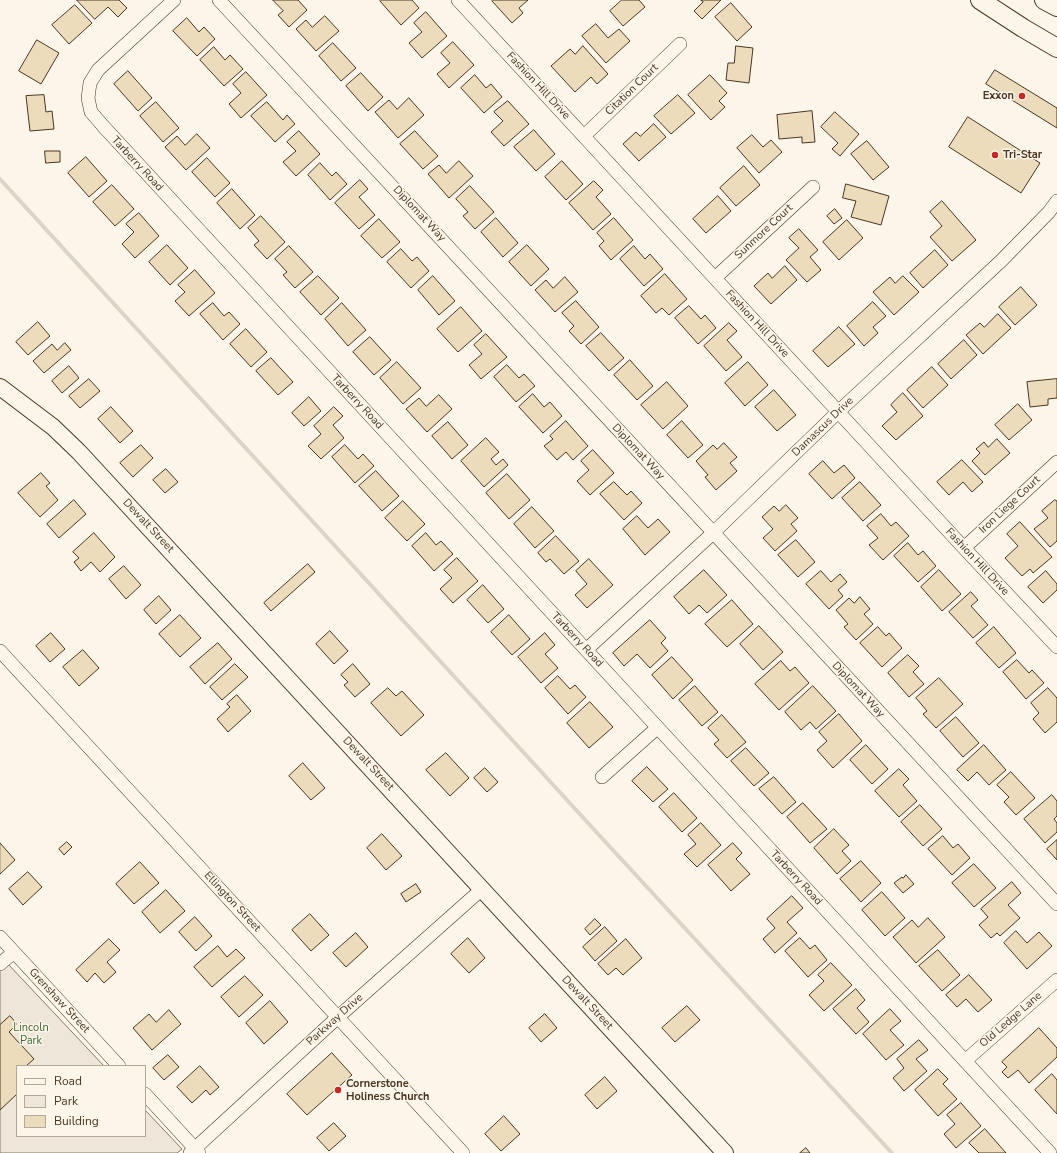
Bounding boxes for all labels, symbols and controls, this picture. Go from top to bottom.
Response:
street label: Fashion Hill Drive [503,50,573,122]
street label: Citation Court [603,61,661,119]
place label: Exxon [983,89,1014,103]
marker: Exxon [1017,91,1027,101]
street label: Tarberry Road [108,134,166,194]
place label: Tri-Star [1003,148,1042,162]
marker: Tri-Star [990,150,1000,160]
street label: Diplomat Way [390,183,448,245]
street label: Sunmore Court [732,202,796,262]
street label: Fashion Hill Drive [722,288,792,360]
street label: Tarberry Road [328,372,386,432]
street label: Damascus Drive [790,394,856,460]
street label: Diplomat Way [609,421,667,483]
street label: Iron Liege Court [977,473,1043,537]
street label: Dewalt Street [120,496,176,556]
street label: Fashion Hill Drive [942,526,1012,598]
street label: Tarberry Road [548,610,606,670]
street label: Diplomat Way [829,659,887,721]
street label: Dewalt Street [340,734,396,794]
street label: Tarberry Road [767,848,825,908]
street label: Ellington Street [201,869,263,935]
street label: Grenshaw Street [26,966,92,1036]
street label: Dewalt Street [559,973,615,1033]
street label: Old Ledge Lane [977,989,1045,1051]
street label: Parkway Drive [304,991,366,1049]
park label: Lincoln Park [13,1021,49,1047]
legend [16,1065,146,1137]
text: Road [54,1073,82,1089]
place label: Cornerstone Holiness Church [346,1077,429,1103]
marker: Cornerstone Holiness Church [333,1085,343,1095]
text: Park [54,1093,78,1109]
text: Building [54,1113,99,1129]

